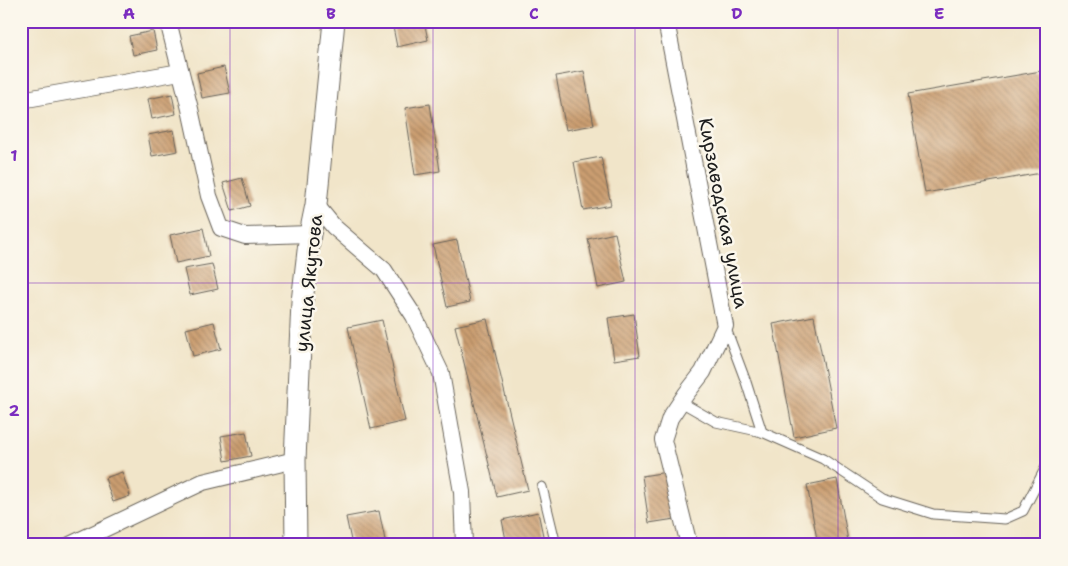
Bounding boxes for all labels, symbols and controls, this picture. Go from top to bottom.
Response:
text: A [123,3,135,24]
text: B [326,3,336,24]
text: C [529,3,539,24]
text: D [731,3,743,24]
text: E [934,3,944,24]
street label: Кирзаводская улица [693,116,754,311]
text: 1 [10,145,18,166]
street label: улица Якутова [289,213,328,353]
text: 2 [8,400,20,421]

